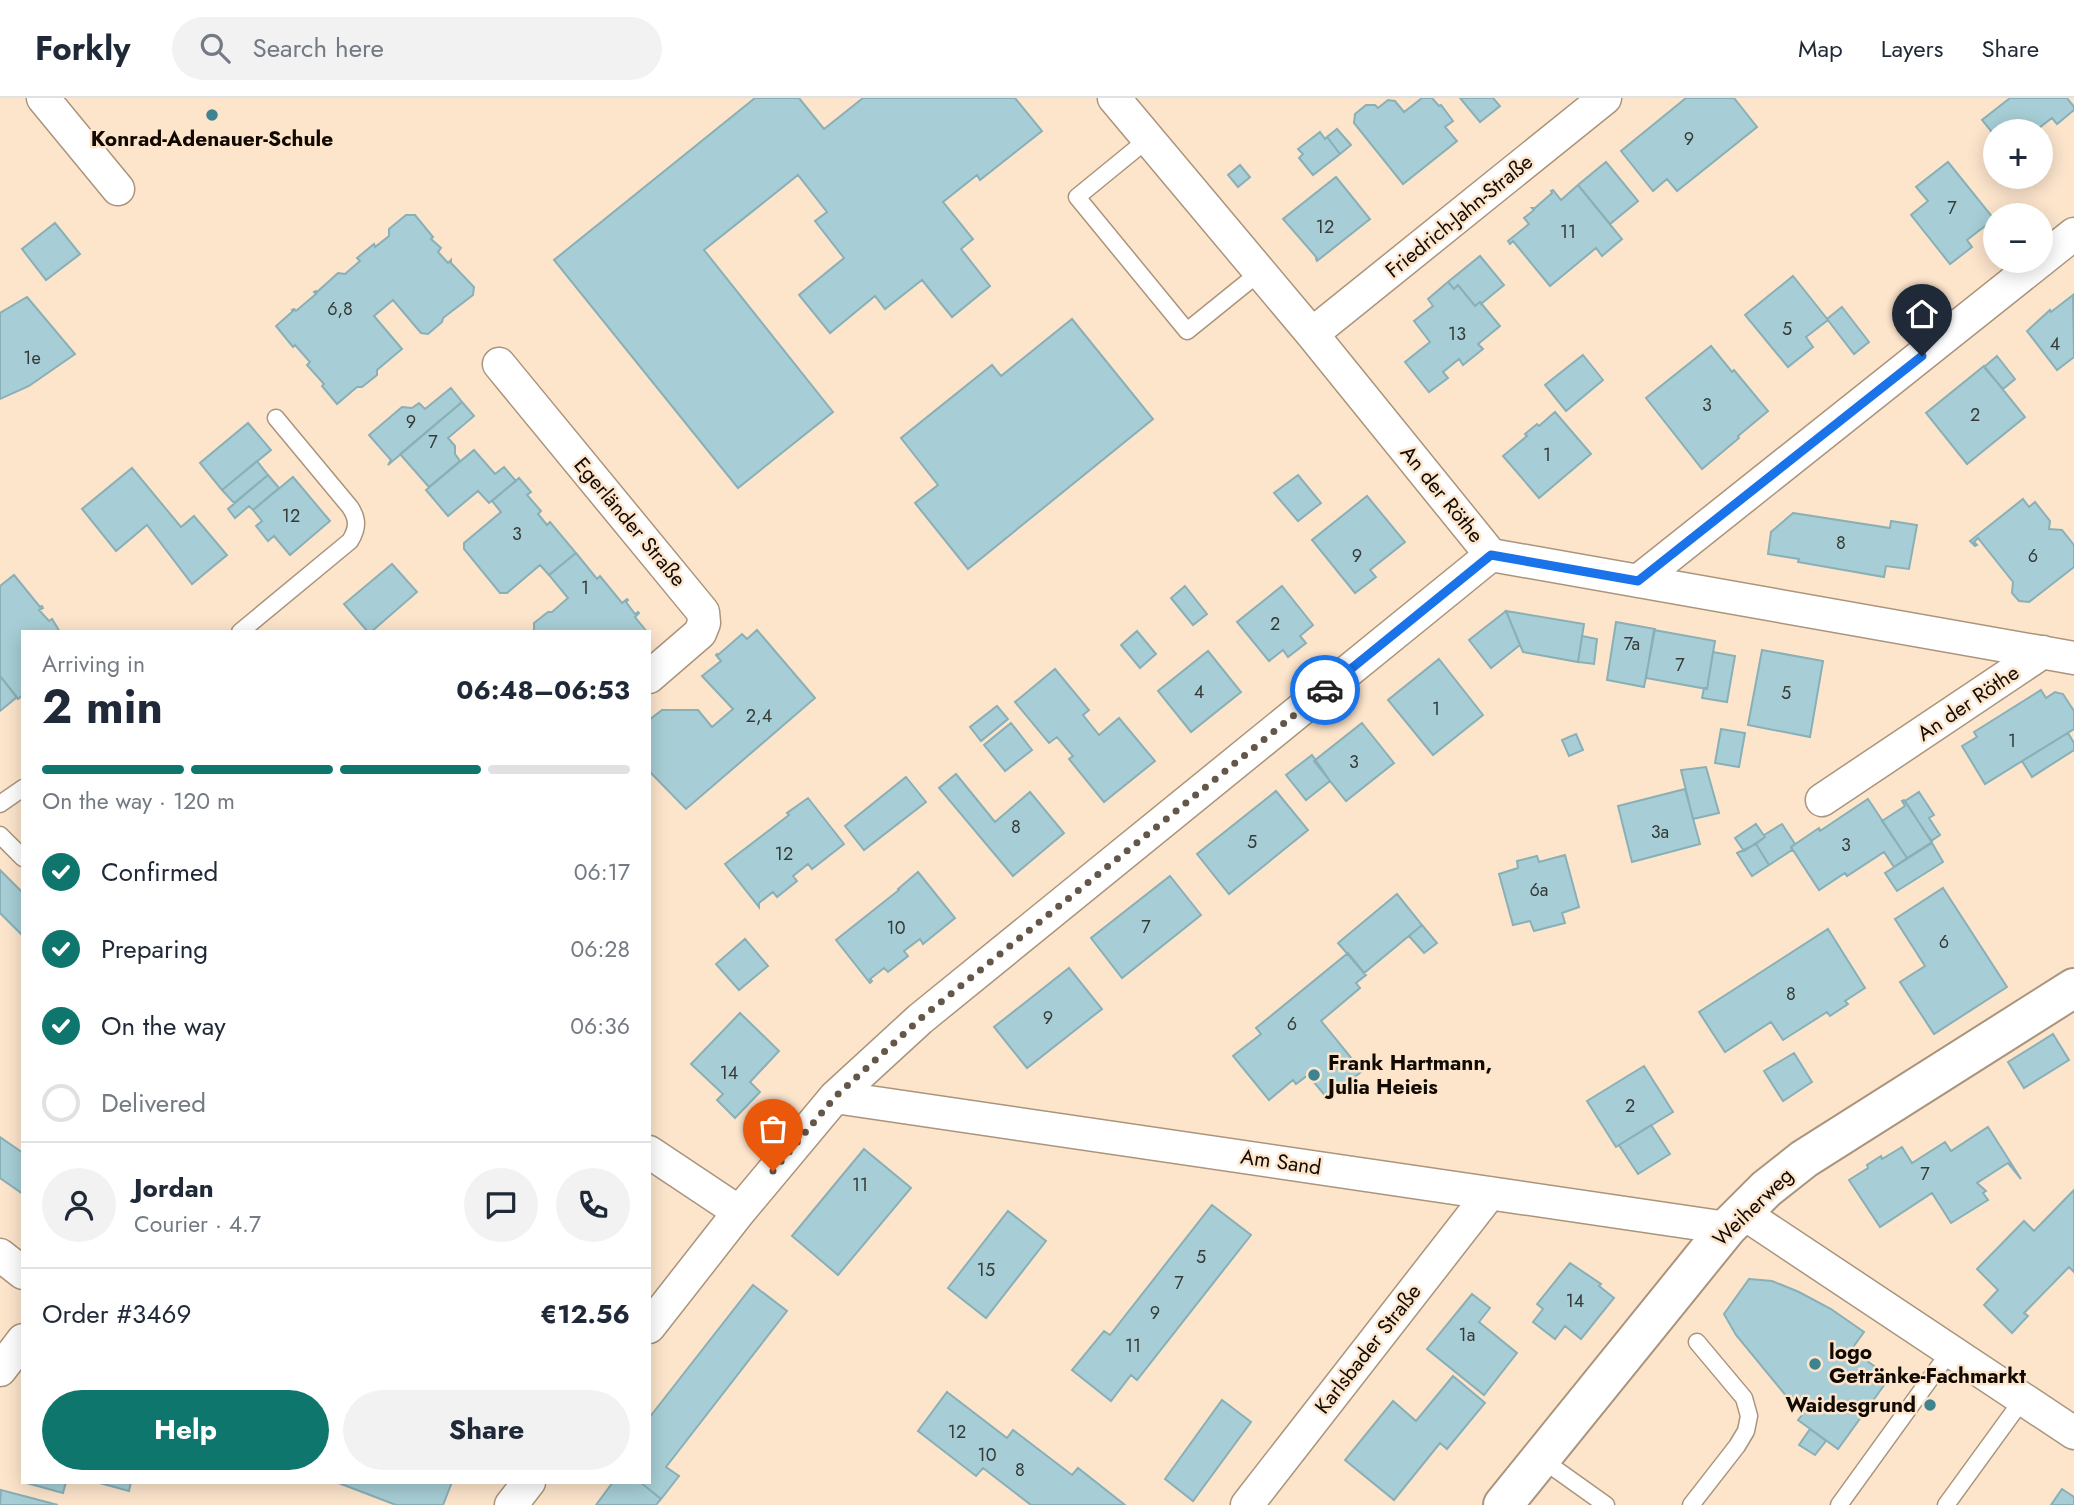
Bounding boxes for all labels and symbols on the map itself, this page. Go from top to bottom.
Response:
marker: Konrad-Adenauer-Schule [204,107,220,123]
place label: Konrad-Adenauer-Schule [91,124,333,154]
house number: 9 [1684,126,1694,152]
street label: Friedrich-Jahn-Straße [1379,147,1539,285]
house number: 7 [1947,195,1957,221]
house number: 12 [1316,214,1334,240]
house number: 11 [1560,219,1576,245]
pin [1892,284,1952,356]
house number: 6,8 [327,296,353,322]
house number: 5 [1782,316,1792,342]
house number: 13 [1448,321,1466,347]
house number: 4 [2050,331,2060,357]
house number: 1e [23,345,41,371]
house number: 3 [1702,392,1712,418]
house number: 2 [1970,402,1980,428]
house number: 9 [406,409,416,435]
house number: 7 [428,429,438,455]
street label: An der Röthe [1393,439,1491,549]
house number: 1 [1543,442,1551,468]
street label: Egerländer Straße [567,451,693,593]
house number: 12 [282,503,300,529]
house number: 3 [512,521,522,547]
house number: 8 [1836,530,1846,556]
house number: 9 [1352,543,1362,569]
house number: 6 [2028,543,2038,569]
house number: 1 [581,575,589,601]
house number: 2 [1270,611,1280,637]
house number: 7a [1624,631,1640,657]
house number: 7 [1675,652,1685,678]
courier [1290,655,1360,725]
street label: An der Röthe [1911,658,2025,748]
house number: 4 [1194,679,1204,705]
house number: 5 [1781,680,1791,706]
house number: 1 [1432,696,1440,722]
house number: 2,4 [746,703,772,729]
house number: 1 [2008,728,2016,754]
house number: 3 [1349,749,1359,775]
house number: 8 [1011,814,1021,840]
house number: 3a [1651,819,1669,845]
house number: 5 [1247,829,1257,855]
house number: 3 [1841,832,1851,858]
house number: 12 [775,841,793,867]
house number: 6a [1529,877,1549,903]
house number: 7 [1141,914,1151,940]
house number: 10 [887,915,906,941]
house number: 6 [1939,929,1949,955]
house number: 8 [1786,981,1796,1007]
house number: 9 [1043,1005,1053,1031]
house number: 6 [1287,1011,1297,1037]
place label: Frank Hartmann, Julia Heieis [1324,1048,1492,1102]
house number: 14 [720,1060,738,1086]
marker: Frank Hartmann, Julia Heieis [1306,1067,1322,1083]
house number: 2 [1625,1093,1635,1119]
pin [743,1099,803,1171]
street label: Am Sand [1239,1141,1323,1183]
street label: Weiherweg [1706,1161,1800,1253]
house number: 7 [1920,1161,1930,1187]
house number: 11 [852,1172,868,1198]
house number: 5 [1196,1244,1206,1270]
house number: 15 [977,1257,995,1283]
house number: 7 [1174,1270,1184,1296]
street label: Karlsbader Straße [1308,1278,1428,1420]
house number: 14 [1566,1288,1584,1314]
house number: 9 [1150,1300,1160,1326]
house number: 1a [1459,1322,1475,1348]
house number: 11 [1125,1333,1141,1359]
place label: logo Getränke-Fachmarkt [1829,1337,2026,1391]
marker: logo Getränke-Fachmarkt [1807,1356,1823,1372]
place label: Waidesgrund [1786,1390,1916,1420]
marker: Waidesgrund [1922,1397,1938,1413]
house number: 12 [948,1419,966,1445]
house number: 10 [978,1442,997,1468]
house number: 8 [1015,1457,1025,1483]

